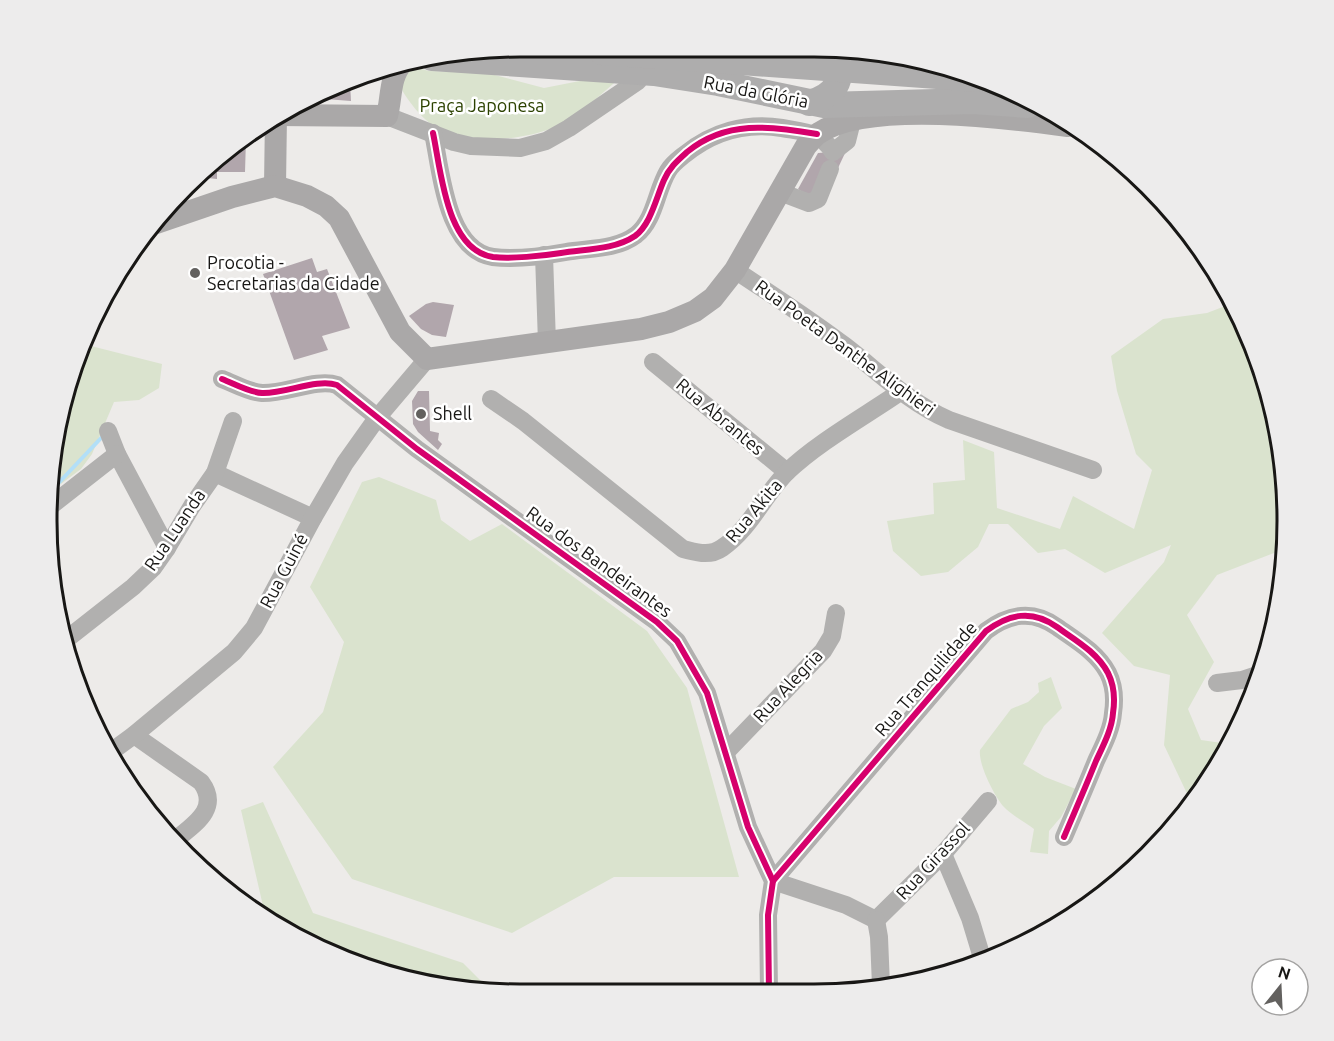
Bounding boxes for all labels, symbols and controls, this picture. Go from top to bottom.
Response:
street label: Rua da Glória [702,71,810,111]
park label: Praça Japonesa [420,95,544,115]
place label: Procotia - Secretarias da Cidade [207,252,380,293]
marker: Procotia - Secretarias da Cidade [188,266,202,280]
street label: Rua Poeta Danthe Alighieri [752,275,939,419]
street label: Rua Abrantes [673,374,769,459]
place label: Shell [433,403,472,423]
marker: Shell [414,407,428,421]
street label: Rua Akita [721,475,785,546]
street label: Rua Luanda [140,485,209,574]
street label: Rua dos Bandeirantes [523,502,676,621]
street label: Rua Guiné [255,530,311,611]
street label: Rua Tranquilidade [870,617,980,740]
street label: Rua Alegria [749,645,826,726]
street label: Rua Girassol [891,817,973,903]
north arrow [1250,957,1310,1017]
text: N [1276,962,1293,983]

